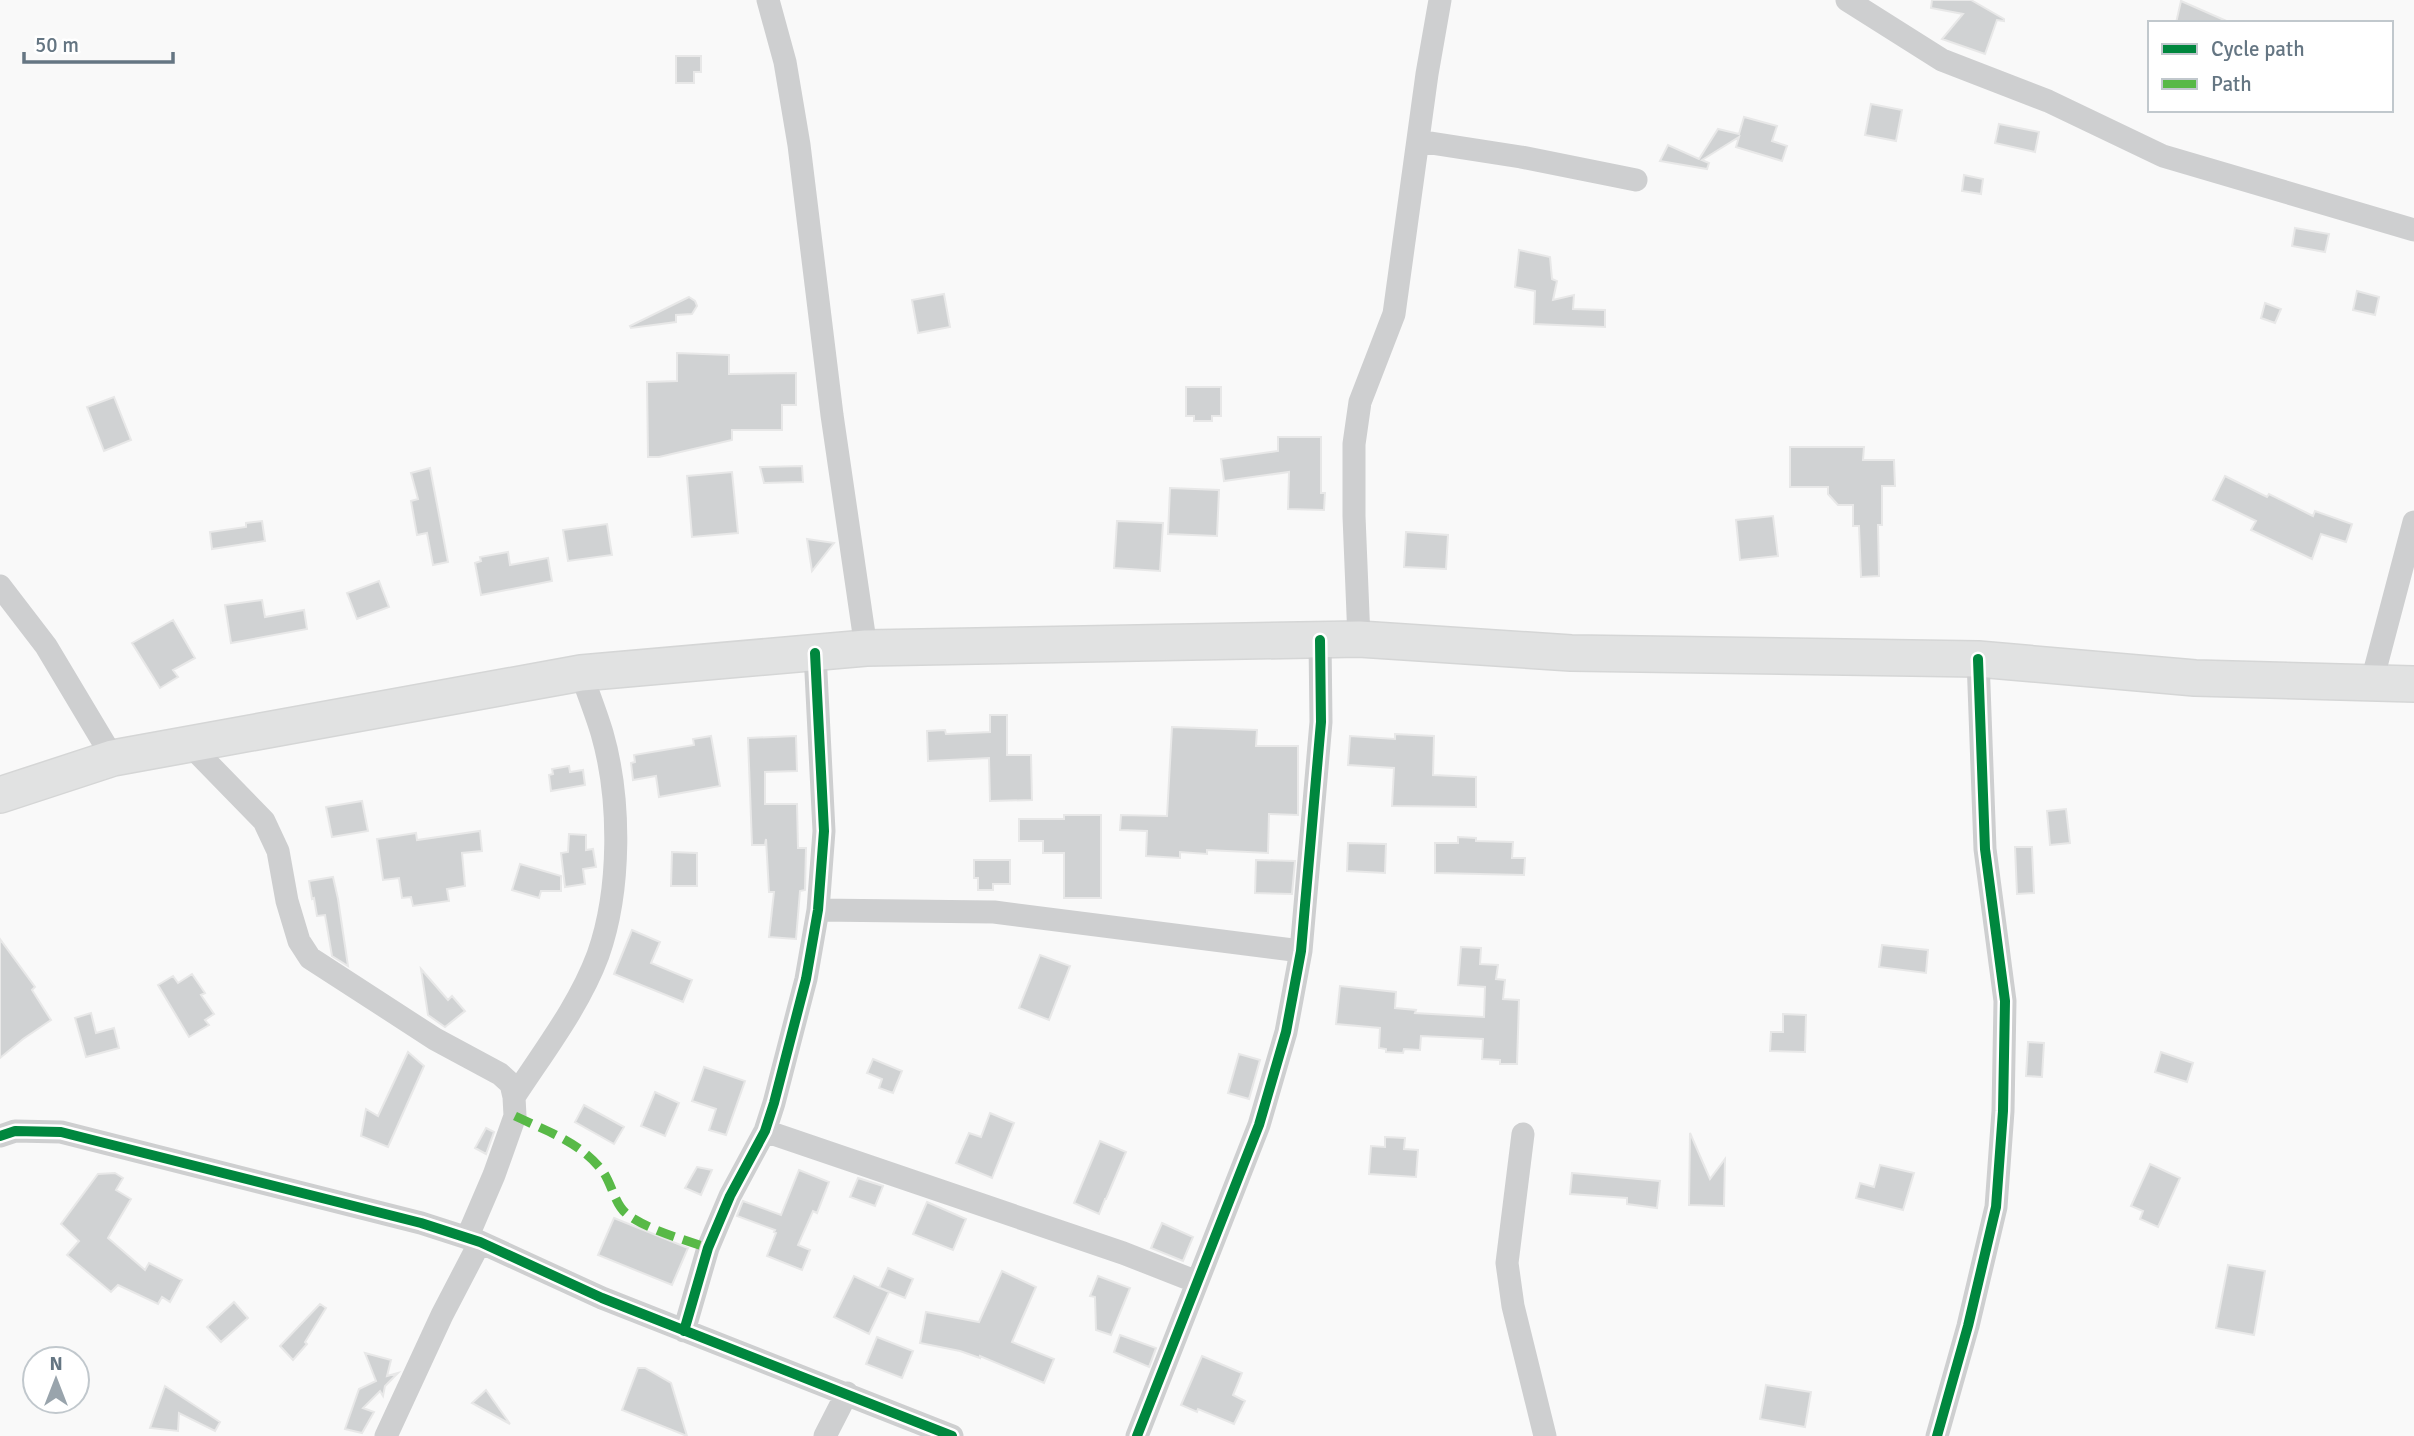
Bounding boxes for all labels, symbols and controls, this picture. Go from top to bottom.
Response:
scale bar [24,21,173,65]
legend [2148,21,2393,112]
text: 50 m [35,32,79,58]
text: Cycle path [2211,36,2305,62]
text: Path [2211,71,2252,97]
north arrow [21,1345,91,1415]
text: N [49,1352,63,1376]

